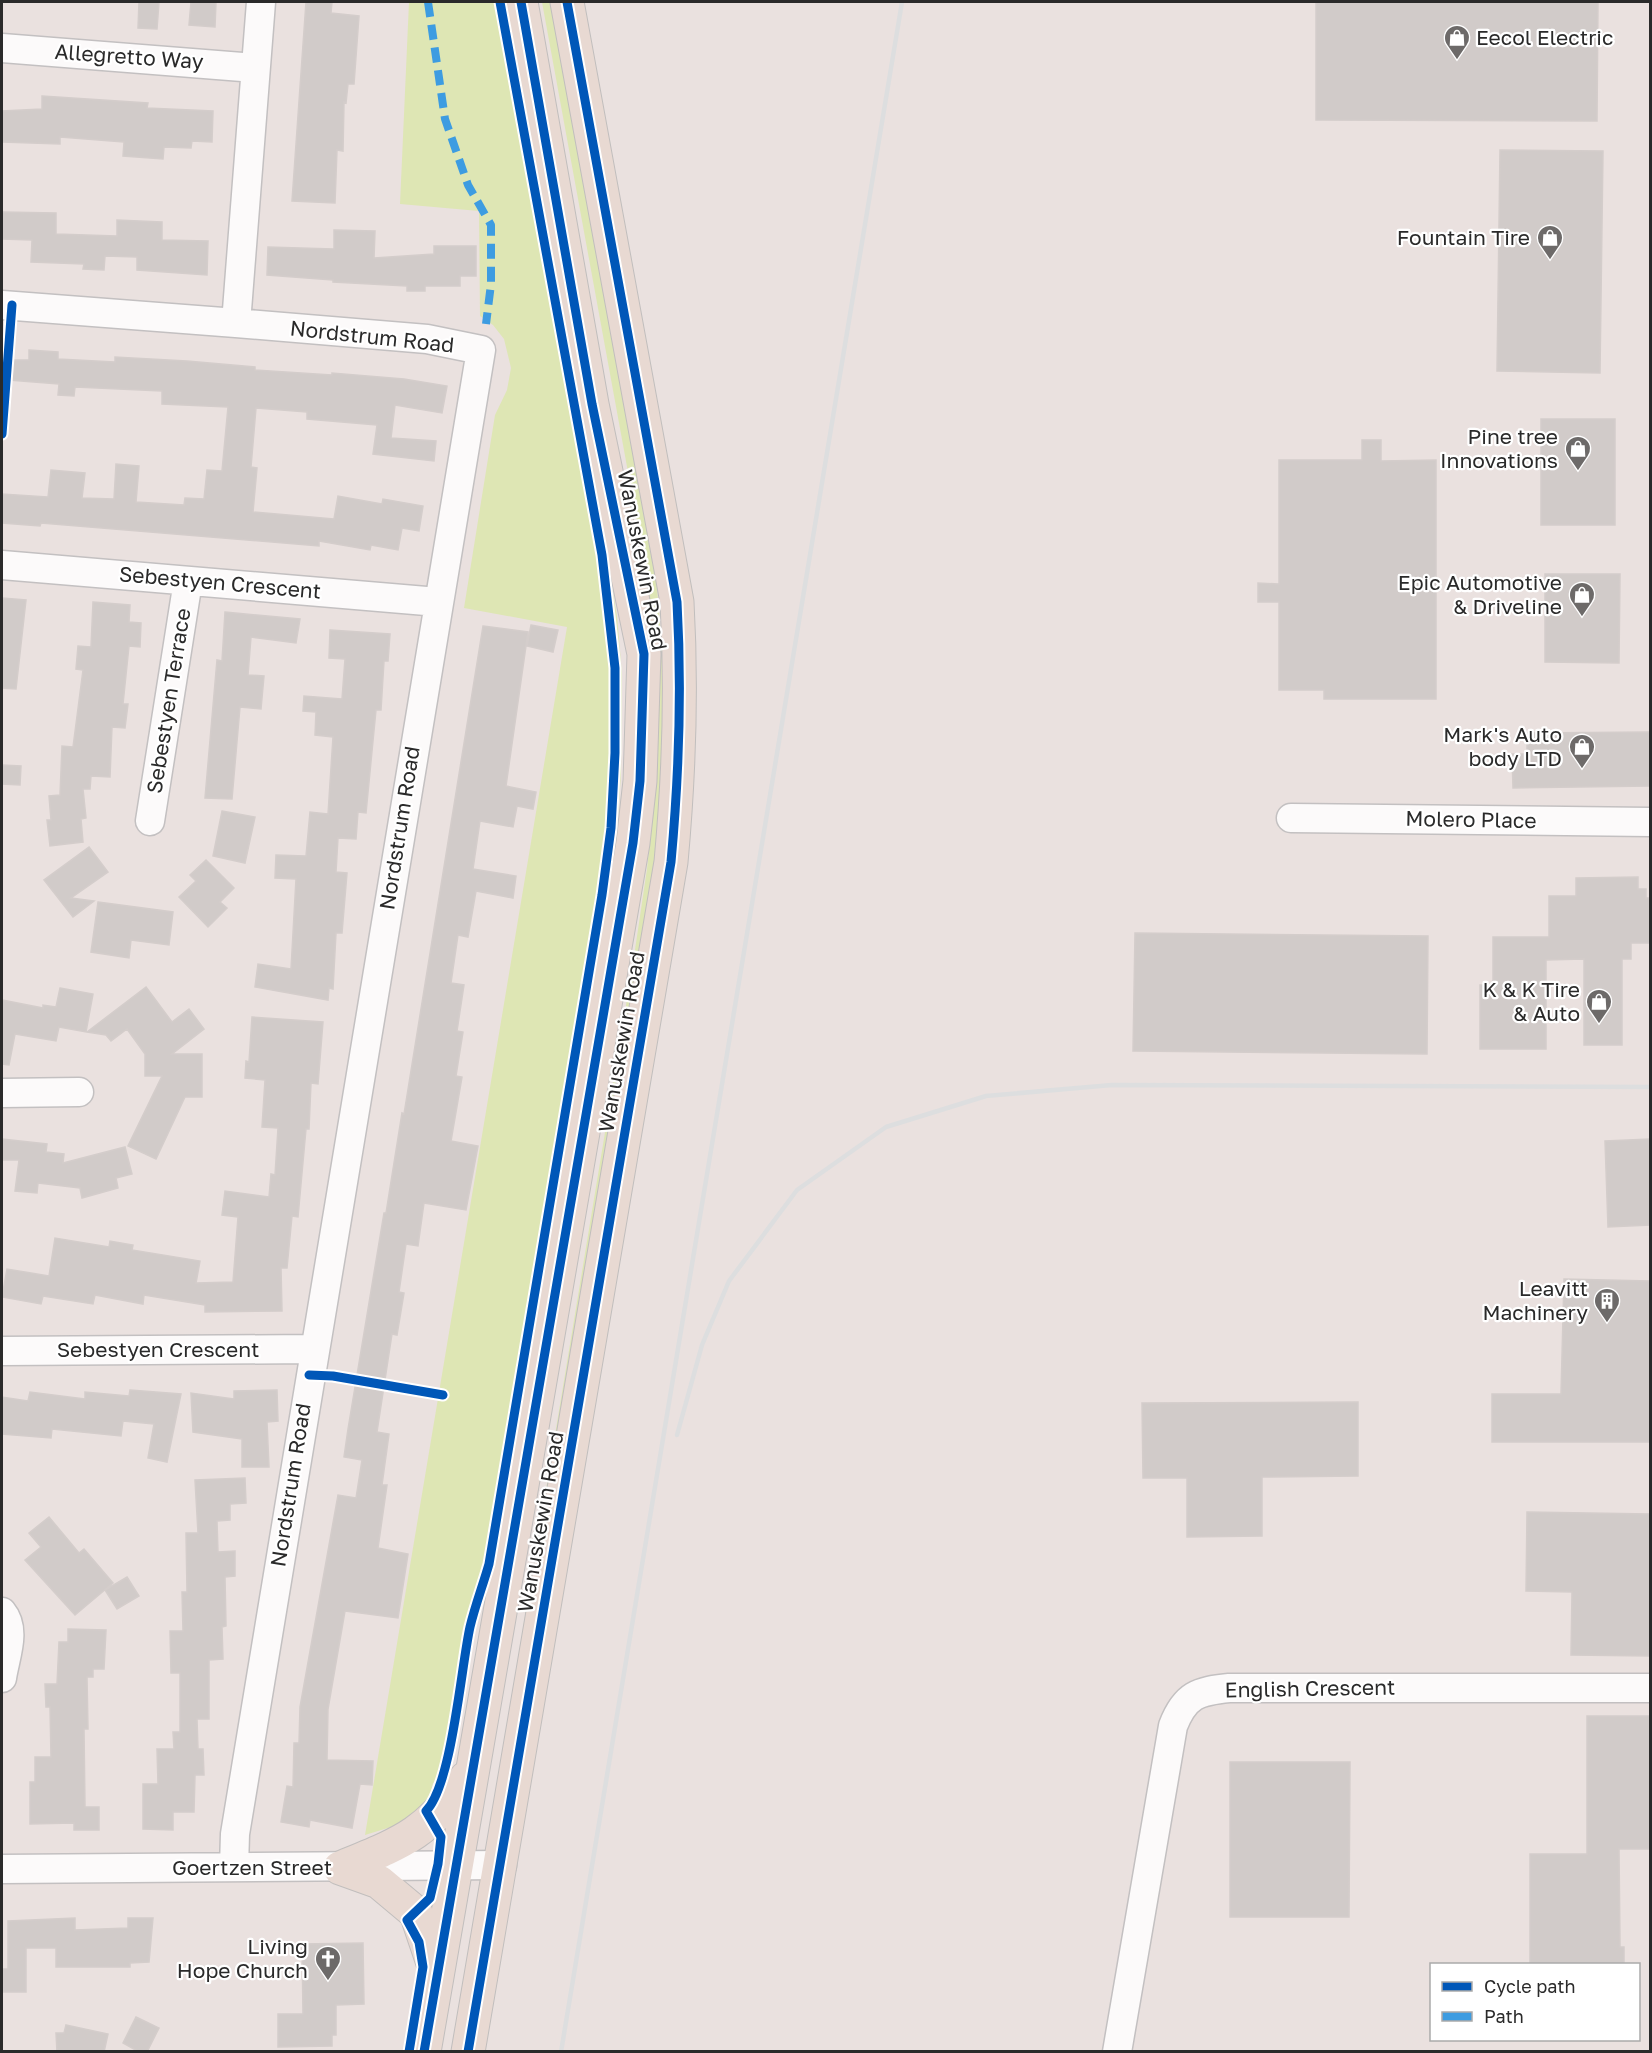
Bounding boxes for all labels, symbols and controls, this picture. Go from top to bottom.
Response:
shop icon: Eecol Electric [1442,23,1472,61]
place label: Eecol Electric [1476,24,1613,50]
street label: Allegretto Way [54,38,205,74]
shop icon: Fountain Tire [1535,223,1565,261]
place label: Fountain Tire [1397,224,1530,250]
street label: Nordstrum Road [289,314,456,358]
place label: Pine tree Innovations [1440,423,1558,473]
shop icon: Pine tree Innovations [1563,434,1593,472]
street label: Wanuskewin Road [613,467,673,652]
street label: Sebestyen Crescent [118,560,322,604]
place label: Epic Automotive & Driveline [1398,569,1562,619]
shop icon: Epic Automotive & Driveline [1567,580,1597,618]
street label: Sebestyen Terrace [141,606,196,795]
place label: Mark's Auto body LTD [1443,721,1562,771]
shop icon: Mark's Auto body LTD [1567,732,1597,770]
street label: Nordstrum Road [373,744,425,911]
street label: Molero Place [1405,805,1537,833]
street label: Wanuskewin Road [592,949,650,1134]
place label: K & K Tire & Auto [1482,976,1580,1026]
shop icon: K & K Tire & Auto [1584,987,1614,1025]
place label: Leavitt Machinery [1482,1275,1588,1325]
building icon: Leavitt Machinery [1592,1286,1622,1324]
street label: Sebestyen Crescent [57,1336,259,1362]
street label: Nordstrum Road [264,1401,316,1568]
street label: Wanuskewin Road [511,1429,569,1614]
street label: English Crescent [1224,1674,1395,1702]
street label: Goertzen Street [172,1854,332,1880]
place label: Living Hope Church [177,1933,308,1983]
church icon: Living Hope Church [313,1944,343,1982]
legend [1430,1963,1640,2041]
text: Cycle path [1484,1975,1576,1997]
text: Path [1484,2005,1524,2027]

